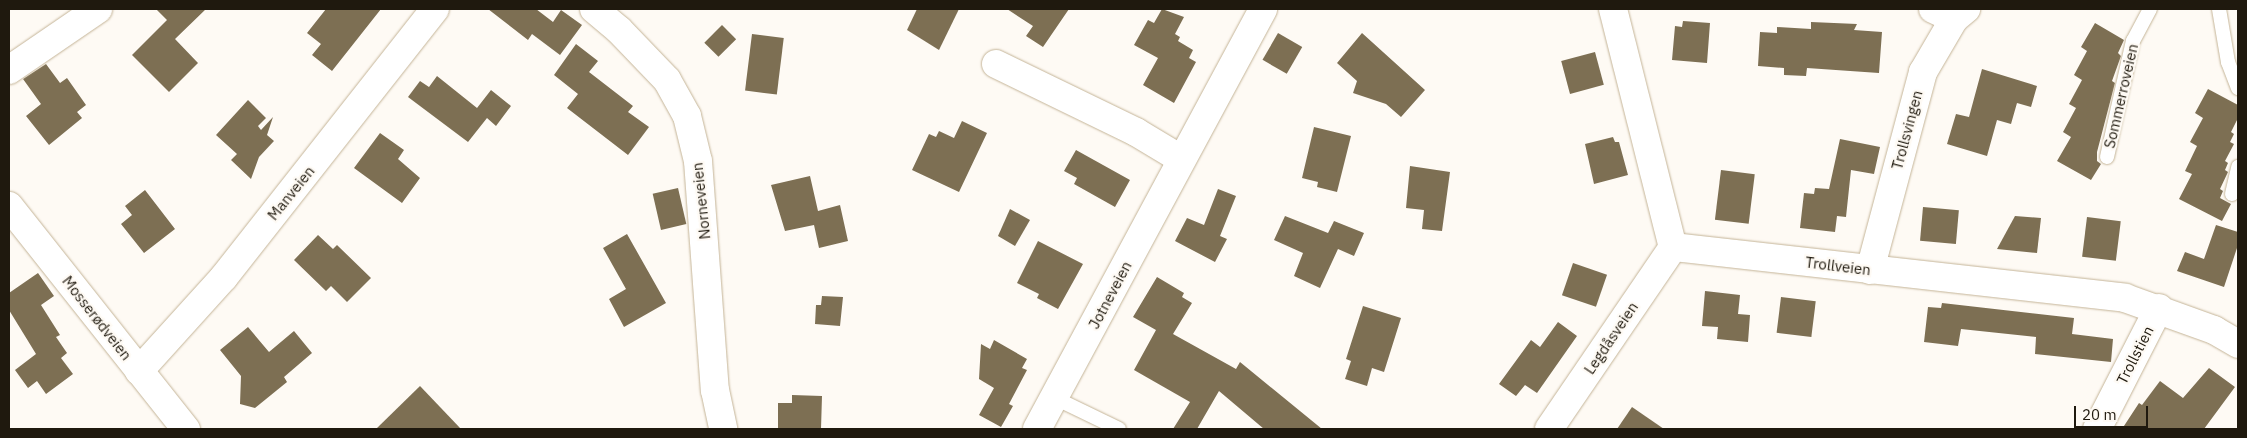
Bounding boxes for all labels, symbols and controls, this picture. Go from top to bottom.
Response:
street label: Sommerroveien [2100,42,2142,150]
street label: Trollsvingen [1888,88,1926,172]
street label: Manveien [264,162,318,224]
street label: Norneveien [688,162,714,240]
street label: Trollveien [1804,253,1872,279]
street label: Jotneveien [1085,258,1135,332]
street label: Mosserødveien [59,272,135,364]
street label: Legdåsveien [1580,298,1642,378]
street label: Trollstien [2113,323,2157,387]
scale bar [2077,396,2151,428]
text: 20 m [2082,405,2117,424]

